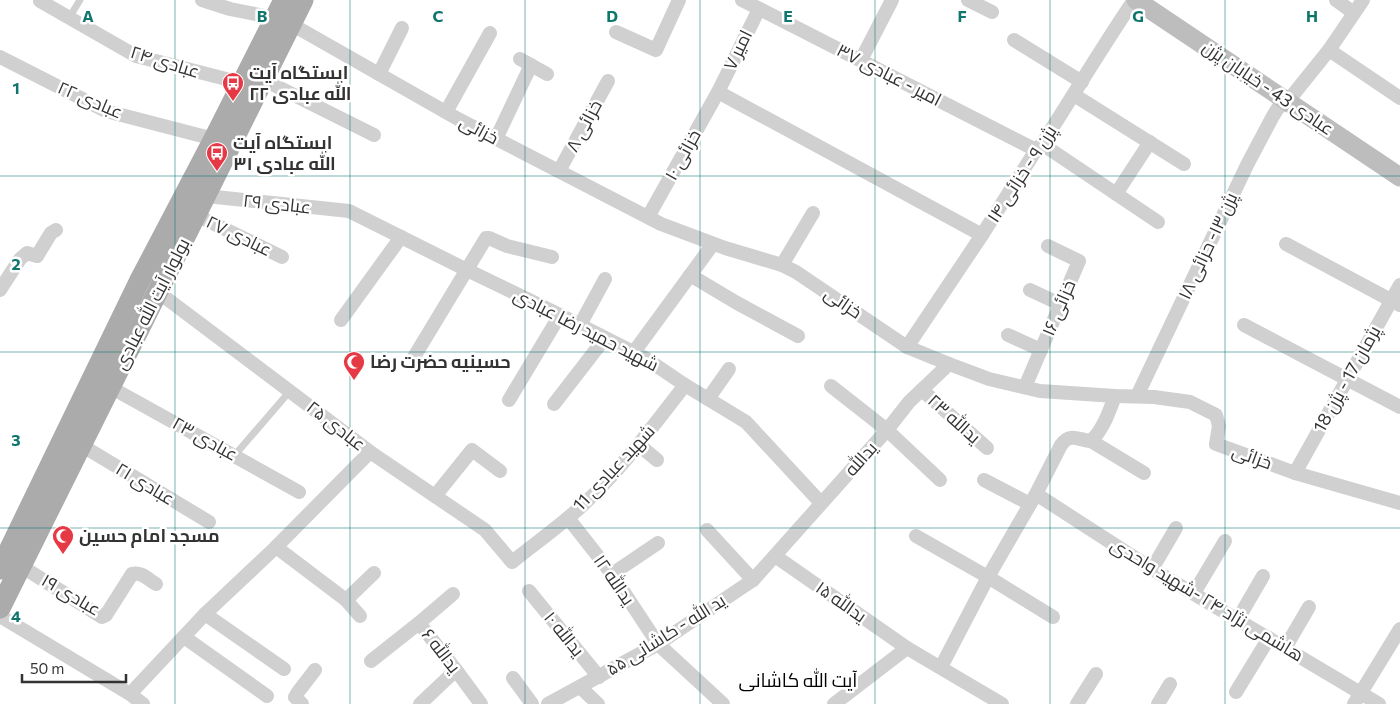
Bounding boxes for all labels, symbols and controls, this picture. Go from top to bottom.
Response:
text: A [82,6,94,25]
text: B [257,6,268,25]
text: C [433,6,444,25]
text: D [606,6,618,25]
text: E [783,6,793,25]
text: F [957,6,967,25]
text: G [1132,6,1144,25]
text: H [1306,6,1318,25]
street label: امیر ۷ [718,26,757,74]
street label: عبادی 43 - خیابان پژن [1198,35,1338,141]
street label: امیر - عبادی ۳۷ [833,38,945,111]
street label: عبادی ۲۴ [128,40,202,83]
place label: ایستگاه آیت الله عبادی ۲۲ [249,61,352,104]
bus stop icon: ایستگاه آیت الله عبادی ۲۲ [221,71,245,102]
street label: عبادی ۲۲ [54,76,126,124]
text: 1 [12,78,20,97]
street label: خزائی ۸ [560,96,607,156]
street label: خزائی [456,110,503,149]
street label: پژن ۹ - خزائی ۱۴ [982,121,1063,227]
street label: خزائی ۱۰ [659,125,706,184]
place label: ایستگاه آیت الله عبادی ۳۱ [233,131,336,174]
bus stop icon: ایستگاه آیت الله عبادی ۳۱ [205,141,229,172]
street label: عبادی ۲۹ [242,188,312,219]
street label: پژن ۱۳- حزائی ۱۸ [1173,188,1243,303]
street label: عبادی ۲۷ [203,210,276,261]
street label: بولوار آیت الله عبادی [108,234,195,373]
text: 2 [11,254,21,273]
street label: خزائی ۱۶ [1037,276,1081,339]
street label: خزائی [820,282,867,324]
street label: شهید حمید رضا عبادی [510,283,663,376]
street label: پژمان 17 - پژن 18 [1308,321,1386,437]
mosque icon: حسینیه حضرت رضا [342,350,366,381]
place label: حسینیه حضرت رضا [370,350,511,373]
street label: یدالله ۲۳ [924,389,986,448]
street label: عبادی ۲۵ [302,395,371,456]
street label: عبادی ۲۳ [169,411,242,466]
street label: شهید عبادی 11 [568,420,660,516]
text: 3 [11,430,21,449]
street label: یدالله [839,437,881,480]
street label: خزائی [1229,439,1275,474]
street label: عبادی ۲۱ [112,457,179,510]
mosque icon: مسجد امام حسین [51,524,75,555]
place label: مسجد امام حسین [79,524,220,548]
street label: هاشمی نژاد ۲۴ -شهید واحدی [1106,533,1308,666]
street label: یدالله ۱۲ [590,550,640,609]
street label: عبادی ۱۹ [38,568,105,621]
street label: یدالله ۱۵ [812,576,871,627]
street label: ید الله - کاشانی ۵۵ [602,588,730,681]
text: 4 [11,606,21,625]
street label: یدالله ۱۰ [540,606,590,661]
street label: یدالله ۶ [418,624,466,677]
scale bar [22,652,126,684]
text: 50 m [30,659,64,677]
district label: آیت الله کاشانی [739,668,857,692]

